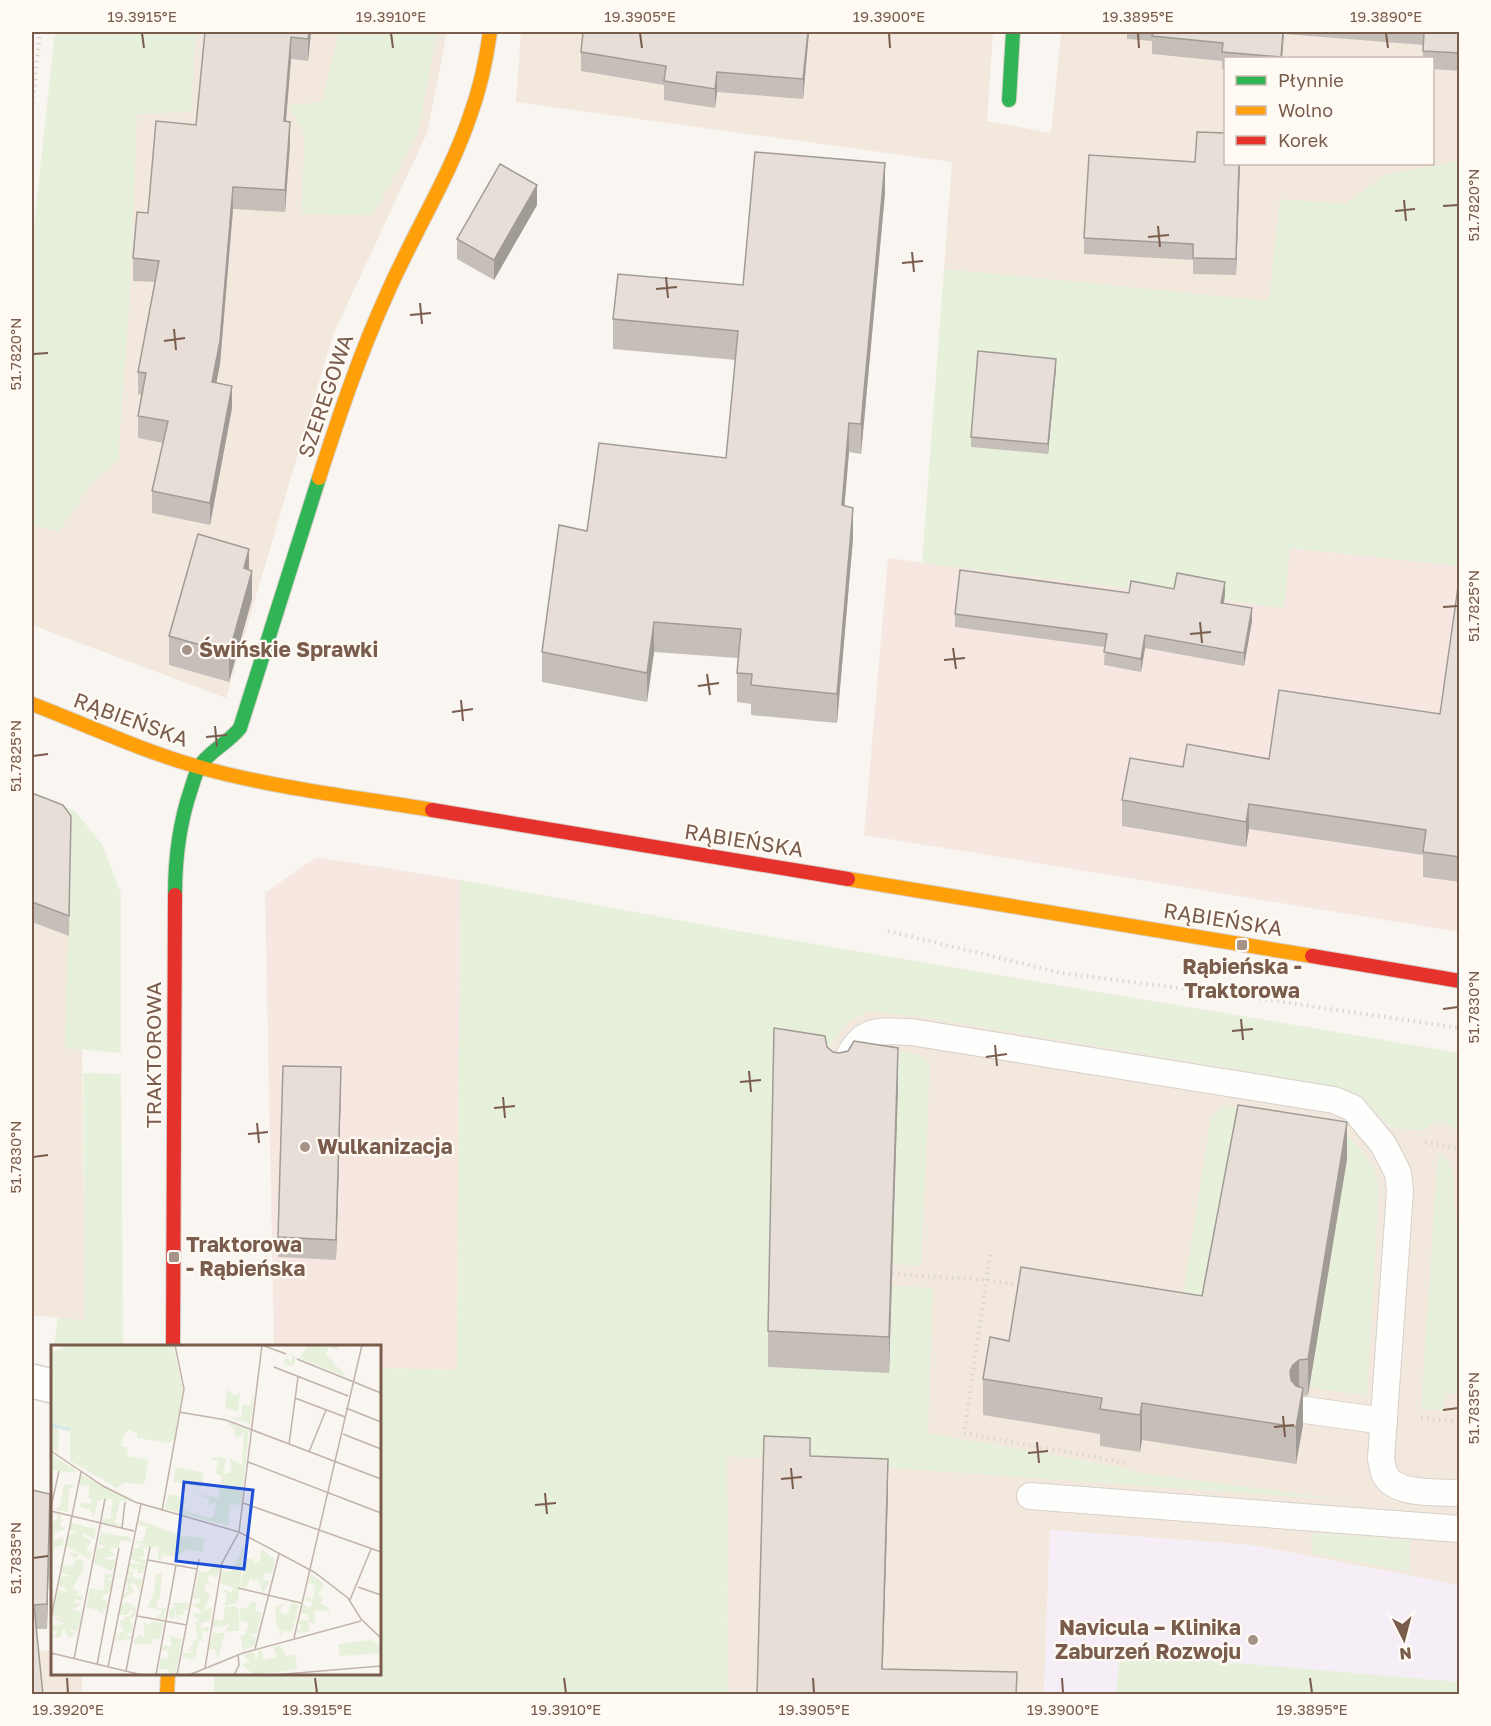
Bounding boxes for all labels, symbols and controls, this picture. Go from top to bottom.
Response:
text: 19.3915°E [107,7,177,25]
text: 19.3910°E [356,7,426,25]
text: 19.3905°E [604,7,676,25]
text: 19.3900°E [853,7,925,25]
text: 19.3895°E [1102,7,1174,25]
text: 19.3890°E [1350,7,1422,25]
legend [1224,57,1434,165]
text: Płynnie [1278,69,1344,91]
text: Wolno [1278,99,1333,121]
text: Korek [1278,129,1328,151]
text: 51.7820°N [1464,169,1482,241]
text: 51.7820°N [6,318,24,390]
street label: SZEREGOWA [292,331,358,461]
text: 51.7825°N [1464,570,1482,642]
place label: Świńskie Sprawki [199,636,378,662]
marker: Świńskie Sprawki [180,643,194,657]
street label: RĄBIEŃSKA [70,686,192,752]
text: 51.7825°N [6,720,24,792]
street label: RĄBIEŃSKA [683,818,806,862]
street label: RĄBIEŃSKA [1162,897,1285,941]
marker: Rąbieńska - Traktorowa [1235,938,1249,952]
place label: Rąbieńska - Traktorowa [1182,953,1302,1003]
text: 51.7830°N [1464,971,1482,1043]
street label: TRAKTOROWA [140,982,166,1128]
text: 51.7830°N [6,1121,24,1193]
place label: Wulkanizacja [317,1133,453,1159]
marker: Wulkanizacja [298,1140,312,1154]
place label: Traktorowa - Rąbieńska [186,1231,305,1281]
marker: Traktorowa - Rąbieńska [167,1250,181,1264]
inset map [51,1345,381,1675]
text: 51.7835°N [1464,1372,1482,1444]
text: 51.7835°N [6,1522,24,1594]
north arrow [1374,1609,1434,1669]
place label: Navicula – Klinika Zaburzeń Rozwoju [1055,1614,1241,1664]
marker: Navicula – Klinika Zaburzeń Rozwoju [1246,1633,1260,1647]
text: N [1398,1643,1413,1664]
text: 19.3920°E [32,1700,104,1718]
text: 19.3915°E [282,1700,352,1718]
text: 19.3910°E [531,1700,601,1718]
text: 19.3905°E [778,1700,850,1718]
text: 19.3900°E [1027,1700,1099,1718]
text: 19.3895°E [1276,1700,1348,1718]

